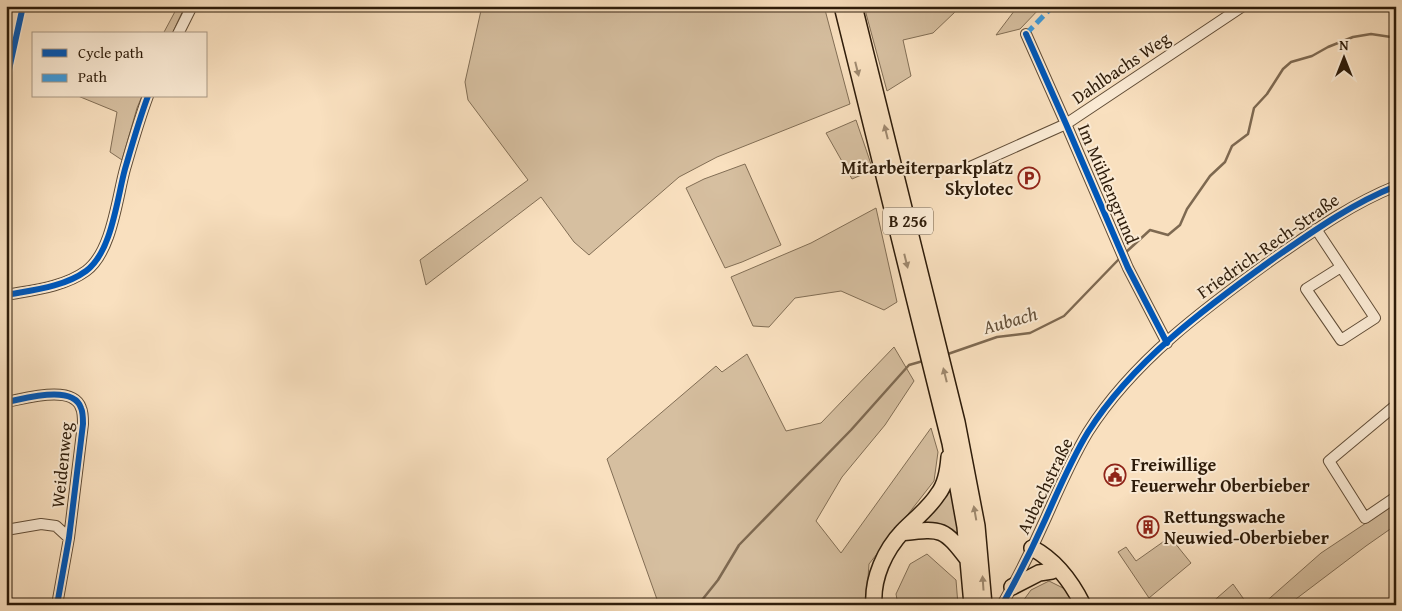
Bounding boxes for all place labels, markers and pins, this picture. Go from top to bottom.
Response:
place label: Mitarbeiterparkplatz Skylotec [841,154,1013,202]
parking icon: Mitarbeiterparkplatz Skylotec [1017,166,1041,190]
place label: Freiwillige Feuerwehr Oberbieber [1131,451,1310,499]
public building icon: Freiwillige Feuerwehr Oberbieber [1103,463,1127,487]
place label: Rettungswache Neuwied-Oberbieber [1164,503,1330,551]
building icon: Rettungswache Neuwied-Oberbieber [1136,515,1160,539]

